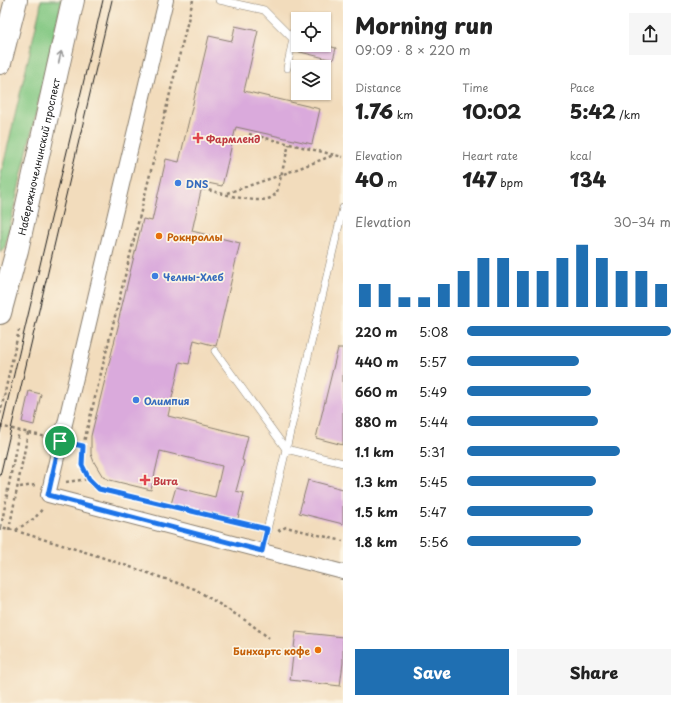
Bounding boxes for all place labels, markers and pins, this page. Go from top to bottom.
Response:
place label: Фармленд [206,131,260,146]
marker: Фармленд [193,133,203,143]
place label: DNS [186,176,209,191]
marker: DNS [173,178,183,188]
place label: Рокнроллы [167,229,223,244]
marker: Рокнроллы [154,231,164,241]
place label: Челны-Хлеб [163,269,224,284]
marker: Челны-Хлеб [150,271,160,281]
place label: Олимпия [144,393,190,408]
marker: Олимпия [131,395,141,405]
pin [43,424,77,458]
place label: Вита [153,473,178,488]
marker: Вита [140,475,150,485]
place label: Бинхартс кофе [233,643,311,658]
marker: Бинхартс кофе [313,645,323,655]

